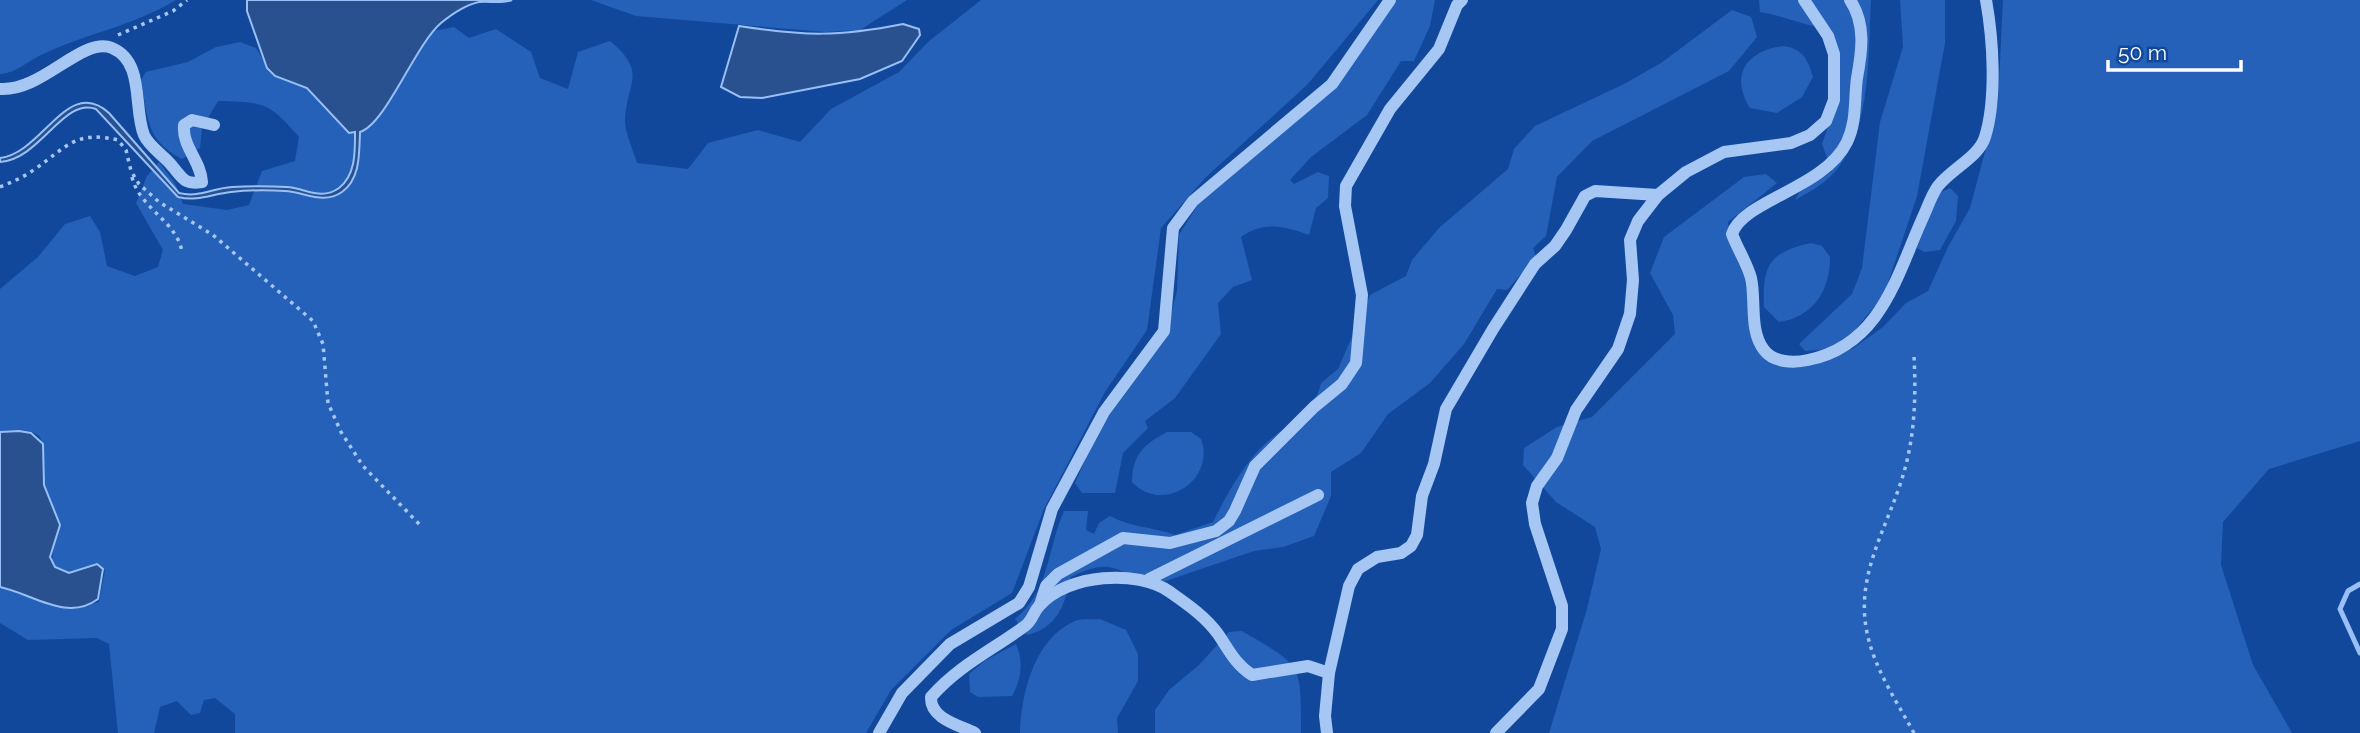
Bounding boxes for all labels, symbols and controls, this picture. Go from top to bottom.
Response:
scale bar [2108,28,2241,72]
text: 50 m [2118,40,2167,65]

